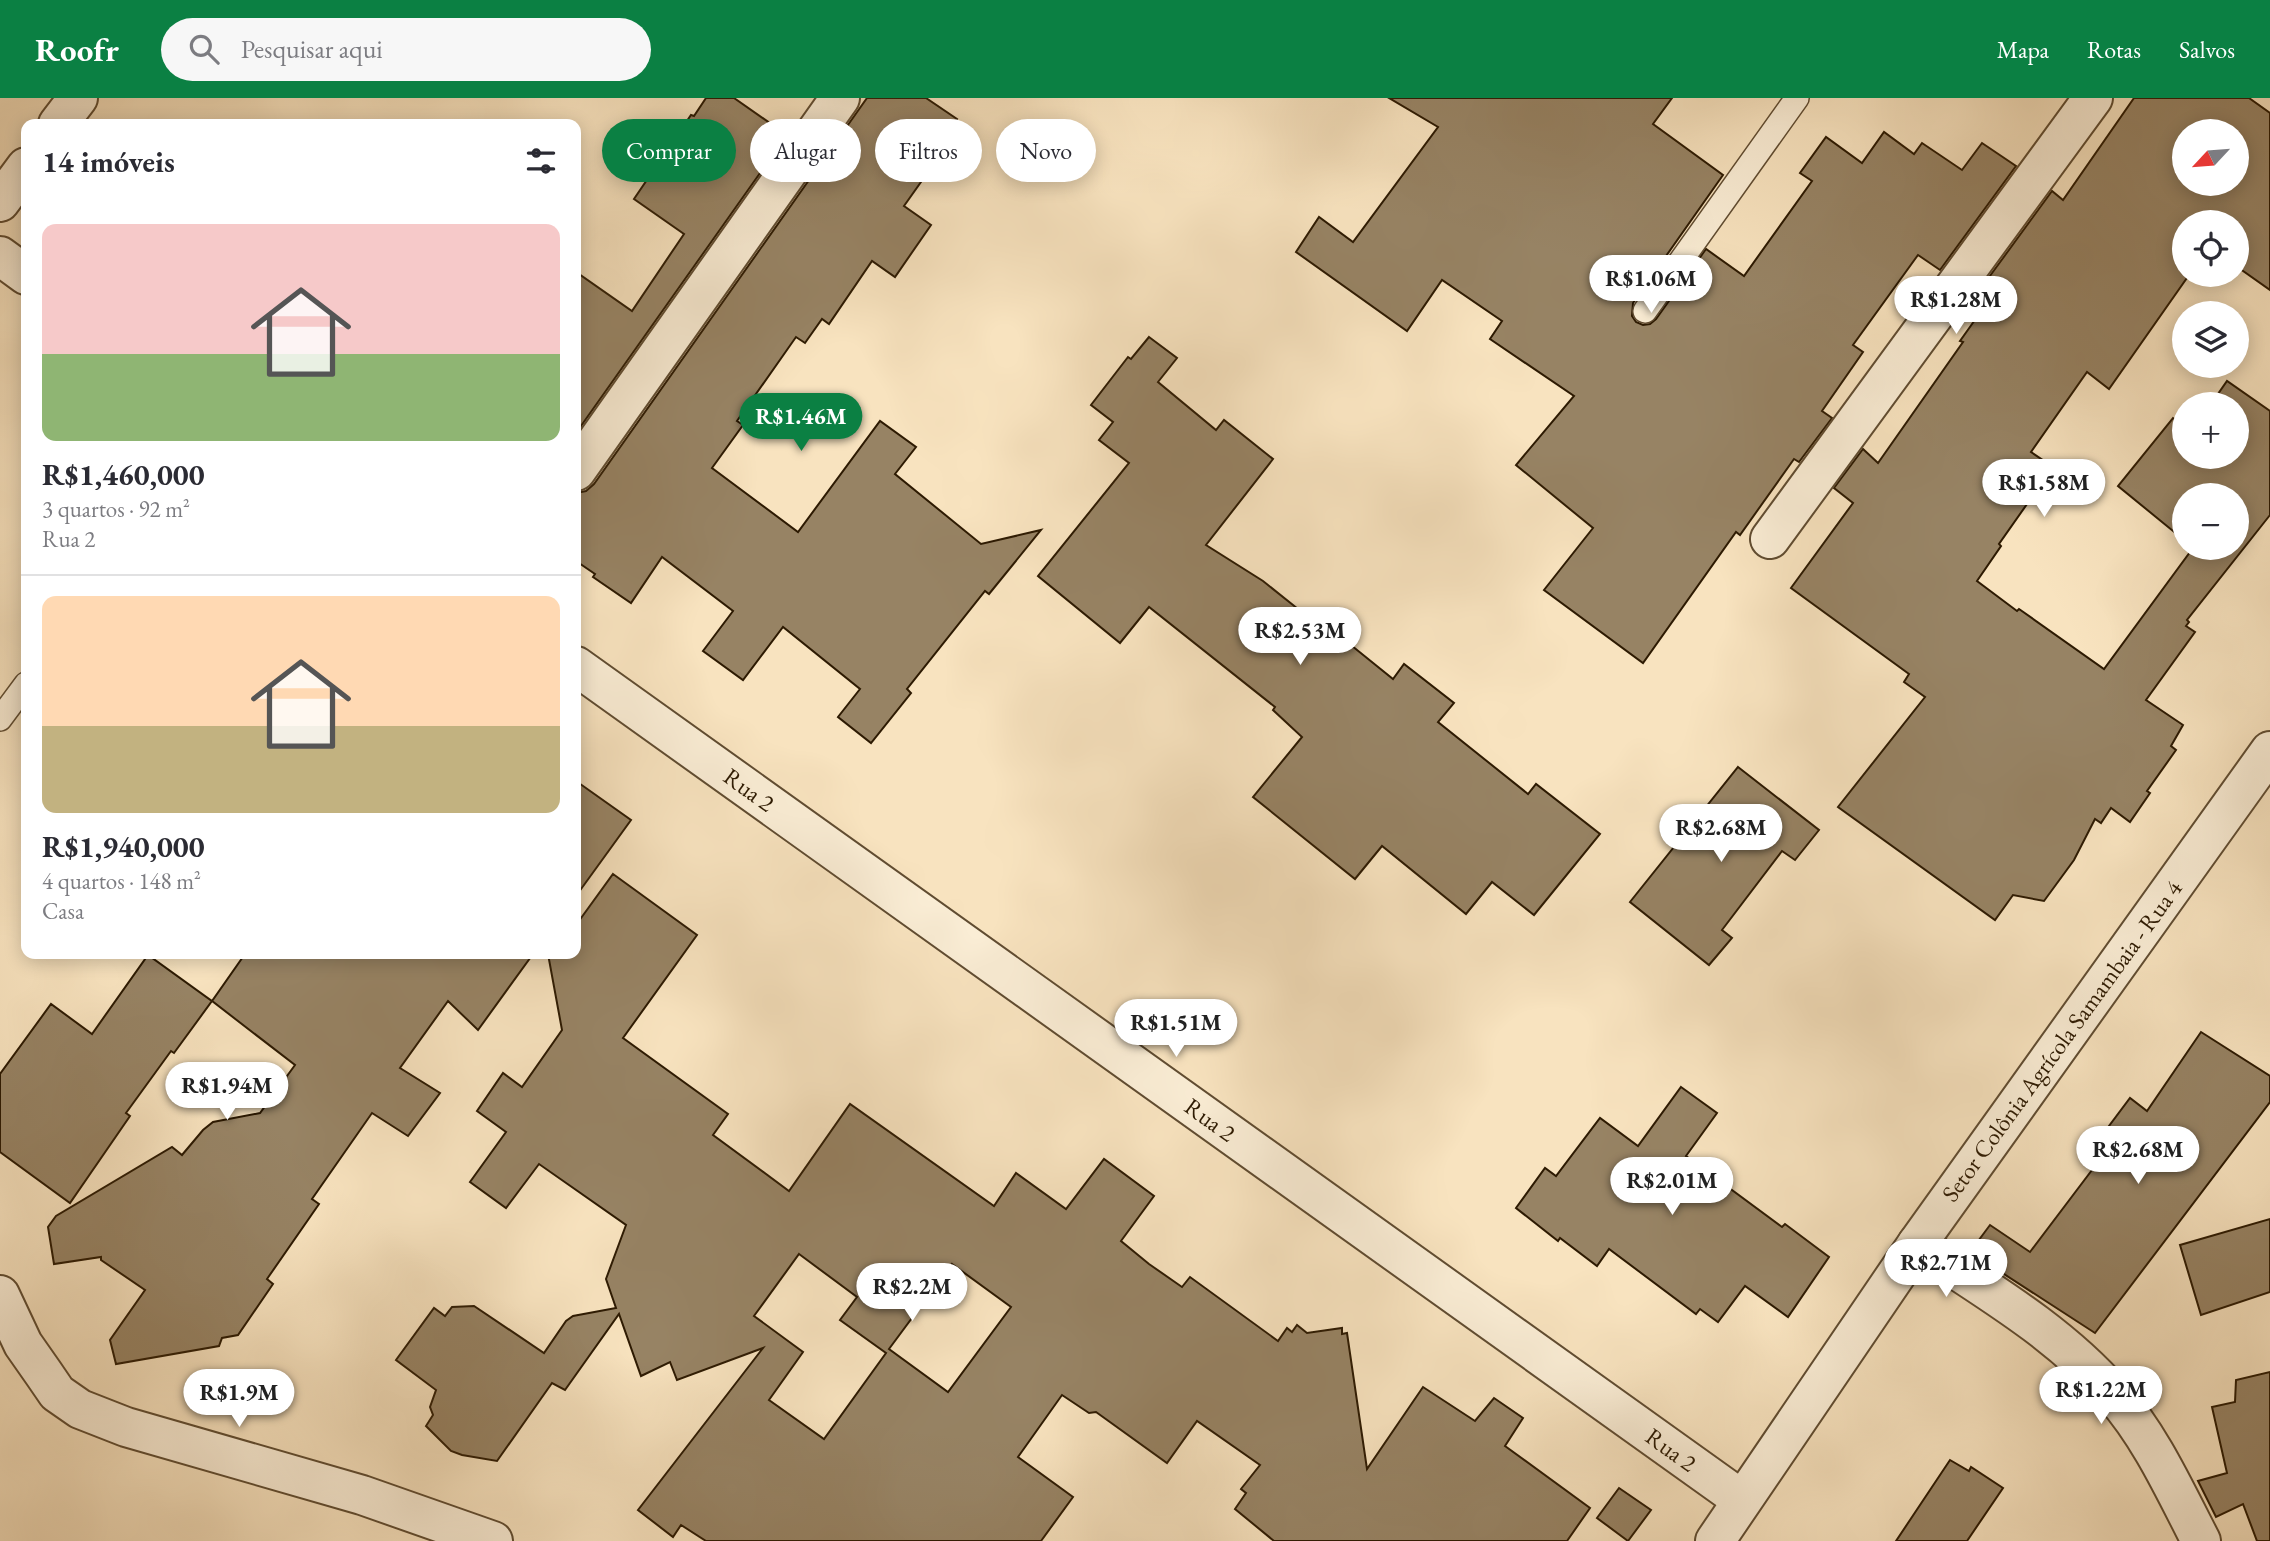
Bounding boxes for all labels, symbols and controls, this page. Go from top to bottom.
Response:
search box [161,18,651,81]
text: Roofr [35,28,119,71]
icon: search [185,30,223,68]
text: Pesquisar aqui [241,32,383,66]
text: Mapa [1997,34,2049,65]
text: Rotas [2087,34,2141,65]
text: Salvos [2179,34,2235,65]
chip: Comprar [602,119,736,182]
chip: Alugar [750,119,861,182]
chip: Filtros [875,119,982,182]
chip: Novo [996,119,1096,182]
north arrow [2172,119,2249,196]
map controls [2172,119,2249,560]
text: 14 imóveis [42,142,175,181]
icon: filters [522,142,560,180]
button: locate [2172,210,2249,287]
pin: R$1.06M [1586,256,1716,315]
text: R$1.06M [1605,263,1697,293]
icon: home [238,269,364,395]
pin: R$1.28M [1891,276,2021,336]
text: R$1.28M [1910,284,2002,314]
button: layers [2172,301,2249,378]
button: + [2172,392,2249,469]
pin: R$1.46M [736,394,866,453]
text: R$1.46M [755,401,847,431]
text: R$1,460,000 [42,455,205,494]
pin: R$1.58M [1979,460,2109,519]
text: R$1.58M [1998,467,2090,497]
button: − [2172,483,2249,560]
text: 3 quartos · 92 m² [42,494,190,524]
text: Rua 2 [42,524,95,554]
pin: R$2.53M [1235,608,1365,667]
text: R$2.53M [1254,615,1346,645]
icon: home [238,641,364,767]
street label: Rua 2 [718,761,781,819]
pin: R$2.68M [1656,804,1786,864]
text: R$2.68M [1675,812,1767,842]
text: R$1,940,000 [42,827,205,866]
text: 4 quartos · 148 m² [42,866,201,896]
street label: Setor Colônia Agrícola Samambaia - Rua 4 [1934,873,2189,1208]
text: Casa [42,896,84,926]
pin: R$1.51M [1111,1000,1241,1059]
text: R$1.51M [1130,1007,1222,1037]
pin: R$1.94M [162,1062,292,1122]
text: R$1.94M [181,1070,273,1100]
street label: Rua 2 [1179,1091,1242,1149]
pin: R$2.68M [2073,1126,2203,1186]
text: R$2.68M [2092,1134,2184,1164]
pin: R$2.01M [1607,1158,1737,1217]
text: R$2.01M [1626,1165,1718,1195]
pin: R$2.71M [1881,1240,2011,1299]
text: R$2.71M [1900,1247,1992,1277]
pin: R$2.2M [855,1264,969,1323]
text: R$2.2M [872,1271,952,1301]
pin: R$1.22M [2036,1366,2166,1426]
pin: R$1.9M [182,1370,296,1429]
text: R$1.22M [2055,1374,2147,1404]
text: R$1.9M [199,1377,279,1407]
street label: Rua 2 [1640,1421,1703,1479]

